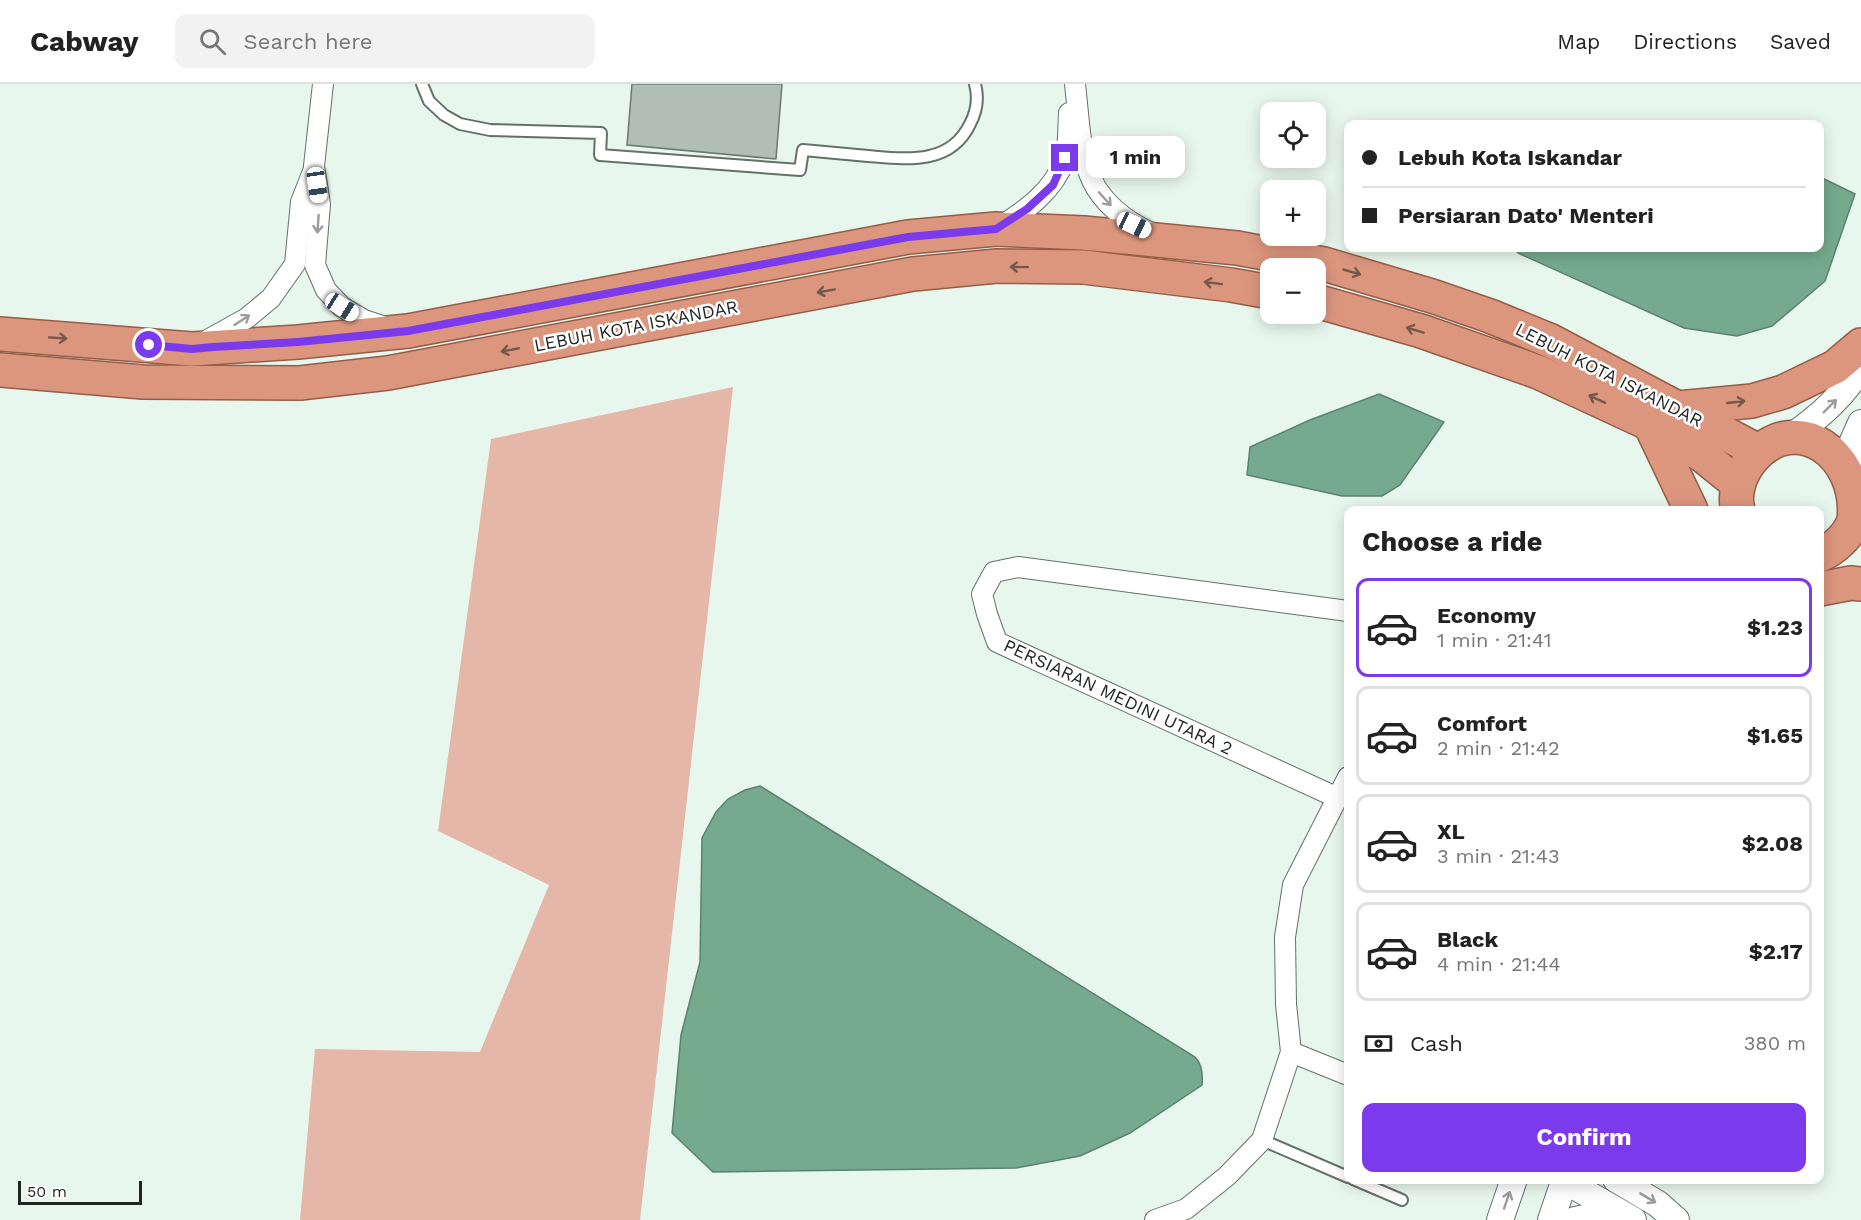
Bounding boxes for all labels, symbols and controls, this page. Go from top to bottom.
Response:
search box [175,14,595,68]
text: Cabway [30,25,139,58]
icon: search [196,25,229,58]
text: Search here [244,29,373,54]
text: Map [1557,29,1600,54]
text: Directions [1633,29,1737,54]
text: Saved [1770,29,1831,54]
map controls [1260,102,1326,324]
button: locate [1260,102,1326,168]
callout: 1 min [1086,137,1185,179]
route end [1051,144,1078,171]
text: 1 min [1110,145,1161,169]
text: Lebuh Kota Iskandar [1398,145,1622,170]
car [306,166,328,204]
button: + [1260,180,1326,246]
one-way arrow [1098,191,1112,206]
text: Persiaran Dato' Menteri [1398,203,1654,228]
car [1114,209,1154,241]
one-way arrow [312,214,323,234]
button: − [1260,258,1326,324]
one-way arrow [1009,261,1029,272]
one-way arrow [1342,267,1361,279]
one-way arrow [1203,277,1223,288]
one-way arrow [816,285,836,296]
car [322,290,362,324]
street label: LEBUH KOTA ISKANDAR [532,295,740,356]
one-way arrow [234,314,250,326]
street label: LEBUH KOTA ISKANDAR [1512,318,1706,431]
one-way arrow [1406,324,1425,335]
route start [135,331,162,358]
one-way arrow [48,333,68,344]
one-way arrow [501,345,520,356]
one-way arrow [1588,393,1606,405]
one-way arrow [1726,396,1746,407]
one-way arrow [1823,398,1838,413]
text: Choose a ride [1362,526,1542,558]
icon: car [1365,601,1419,655]
text: Economy [1437,603,1536,628]
text: $1.23 [1747,615,1803,640]
text: 1 min · 21:41 [1437,628,1552,652]
street label: PERSIARAN MEDINI UTARA 2 [1001,634,1236,759]
icon: car [1365,709,1419,763]
text: Comfort [1437,711,1527,736]
text: $1.65 [1747,723,1803,748]
text: 2 min · 21:42 [1437,736,1560,760]
icon: car [1365,817,1419,871]
text: XL [1437,819,1465,844]
text: $2.08 [1742,831,1803,856]
text: 3 min · 21:43 [1437,844,1560,868]
icon: car [1365,925,1419,979]
text: Black [1437,927,1498,952]
text: $2.17 [1749,939,1803,964]
text: 4 min · 21:44 [1437,952,1561,976]
icon: cash [1362,1027,1395,1060]
text: Cash [1410,1031,1463,1056]
text: 380 m [1744,1031,1806,1055]
button: Confirm [1362,1103,1806,1172]
scale bar [18,1178,142,1206]
text: 50 m [27,1182,67,1201]
one-way arrow [1503,1191,1514,1209]
one-way arrow [1639,1192,1656,1204]

